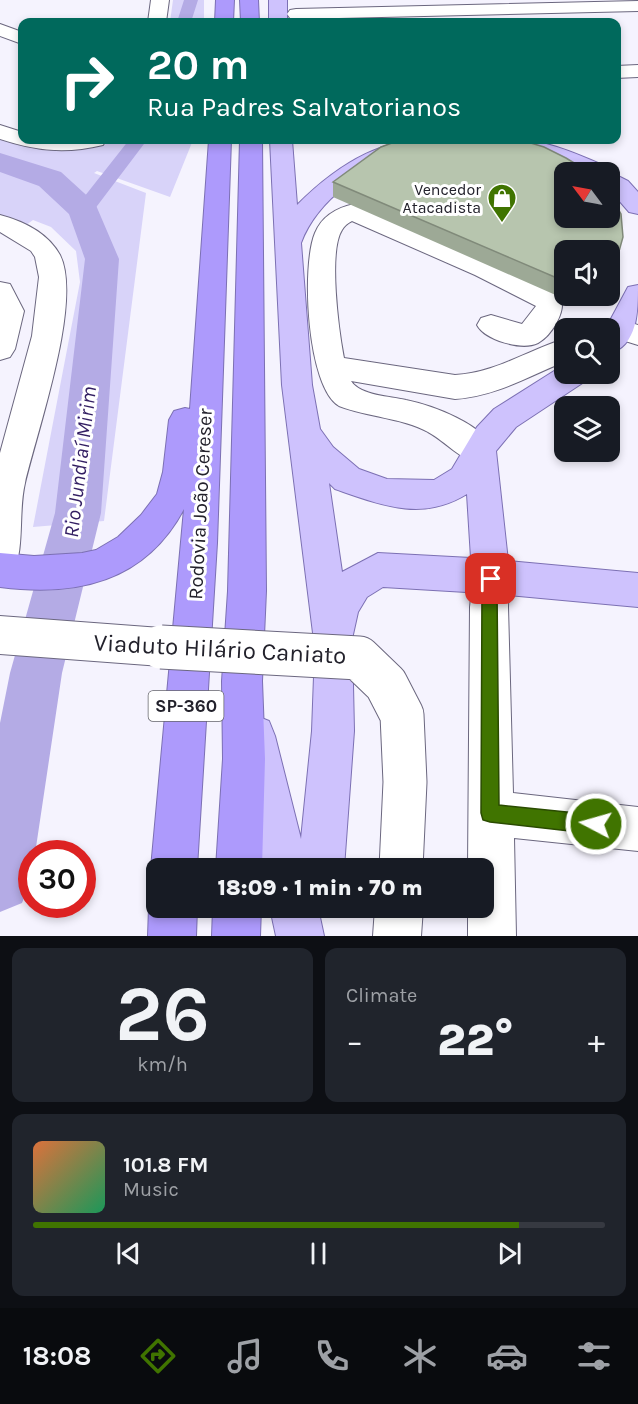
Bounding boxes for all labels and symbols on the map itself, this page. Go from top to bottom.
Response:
north arrow [554,162,620,228]
place label: Vencedor Atacadista [402,180,481,217]
shop icon: Vencedor Atacadista [486,182,518,224]
water label: Rio Jundiaí Mirim [59,385,101,539]
street label: Rodovia João Cereser [184,407,217,600]
pin [465,553,516,604]
street label: Viaduto Hilário Caniato [93,628,347,670]
road number: SP-360 [148,691,224,721]
position arrow [564,792,628,856]
speed limit sign: 30 [18,840,96,918]

